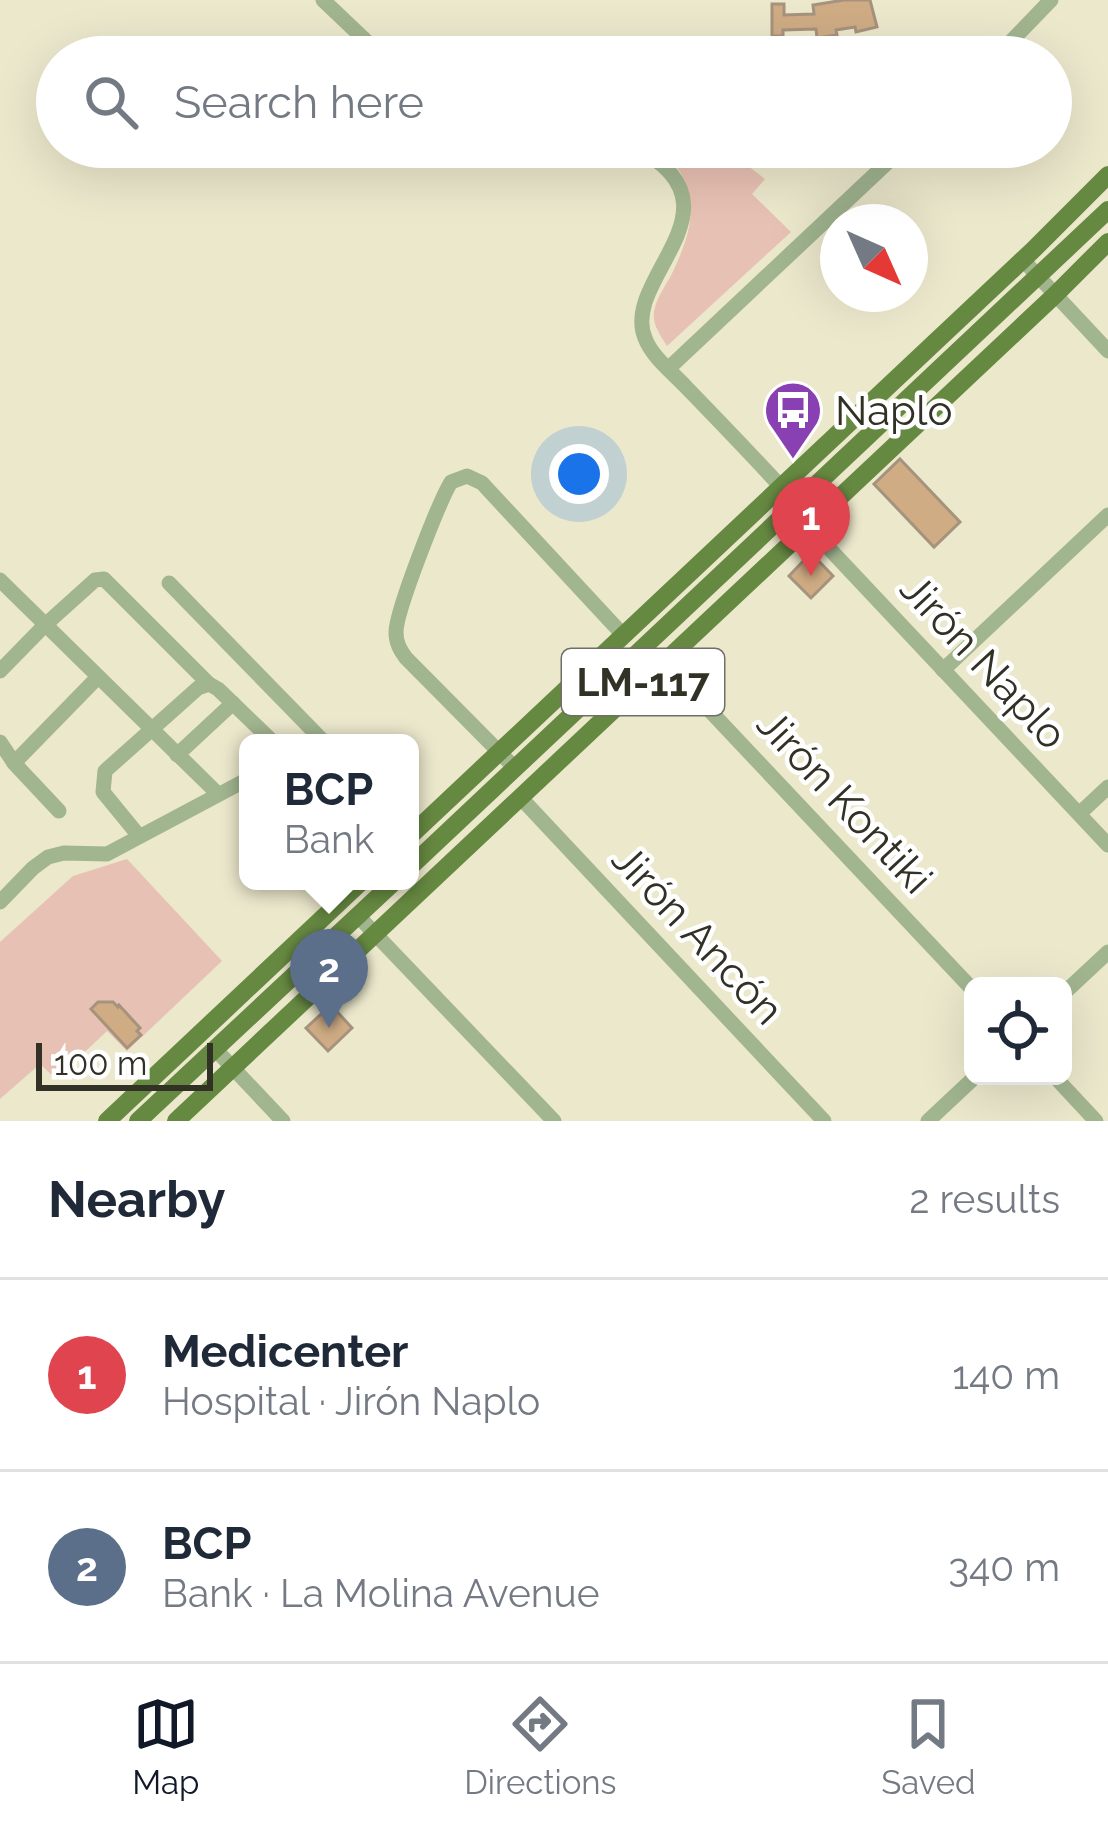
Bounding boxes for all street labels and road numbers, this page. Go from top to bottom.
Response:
street label: Jirón Naplo [890,564,1077,759]
road number: LM-117 [562,649,724,715]
street label: Jirón Kontiki [747,699,942,903]
street label: Jirón Ancón [602,834,793,1034]

